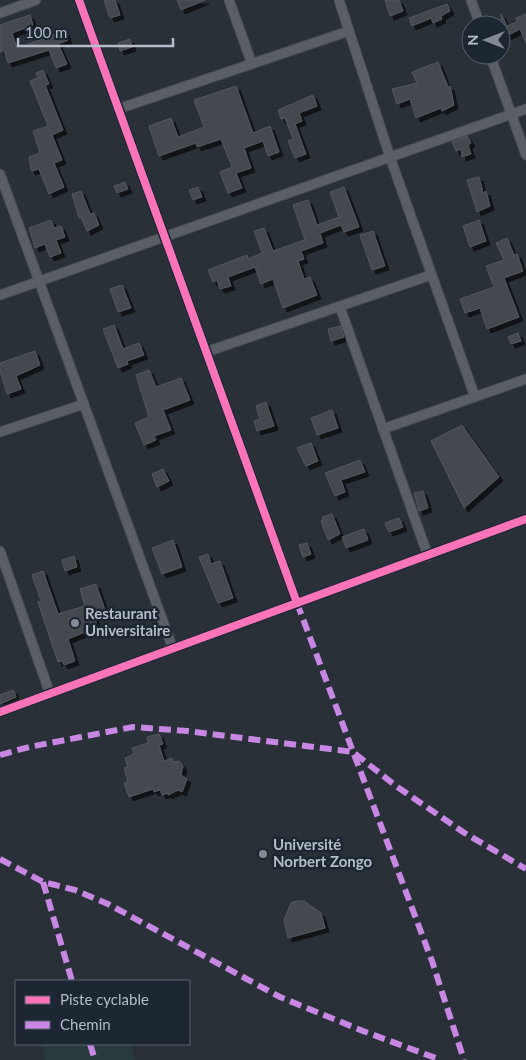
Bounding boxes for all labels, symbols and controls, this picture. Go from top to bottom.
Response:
scale bar [18,15,172,47]
north arrow [461,15,511,65]
text: 100 m [25,23,67,41]
text: N [464,35,481,45]
place label: Restaurant Universitaire [85,604,170,639]
marker: Restaurant Universitaire [69,617,81,629]
place label: Université Norbert Zongo [273,835,373,870]
marker: Université Norbert Zongo [257,848,269,860]
legend [15,980,190,1045]
text: Piste cyclable [60,990,149,1008]
text: Chemin [60,1015,111,1033]

